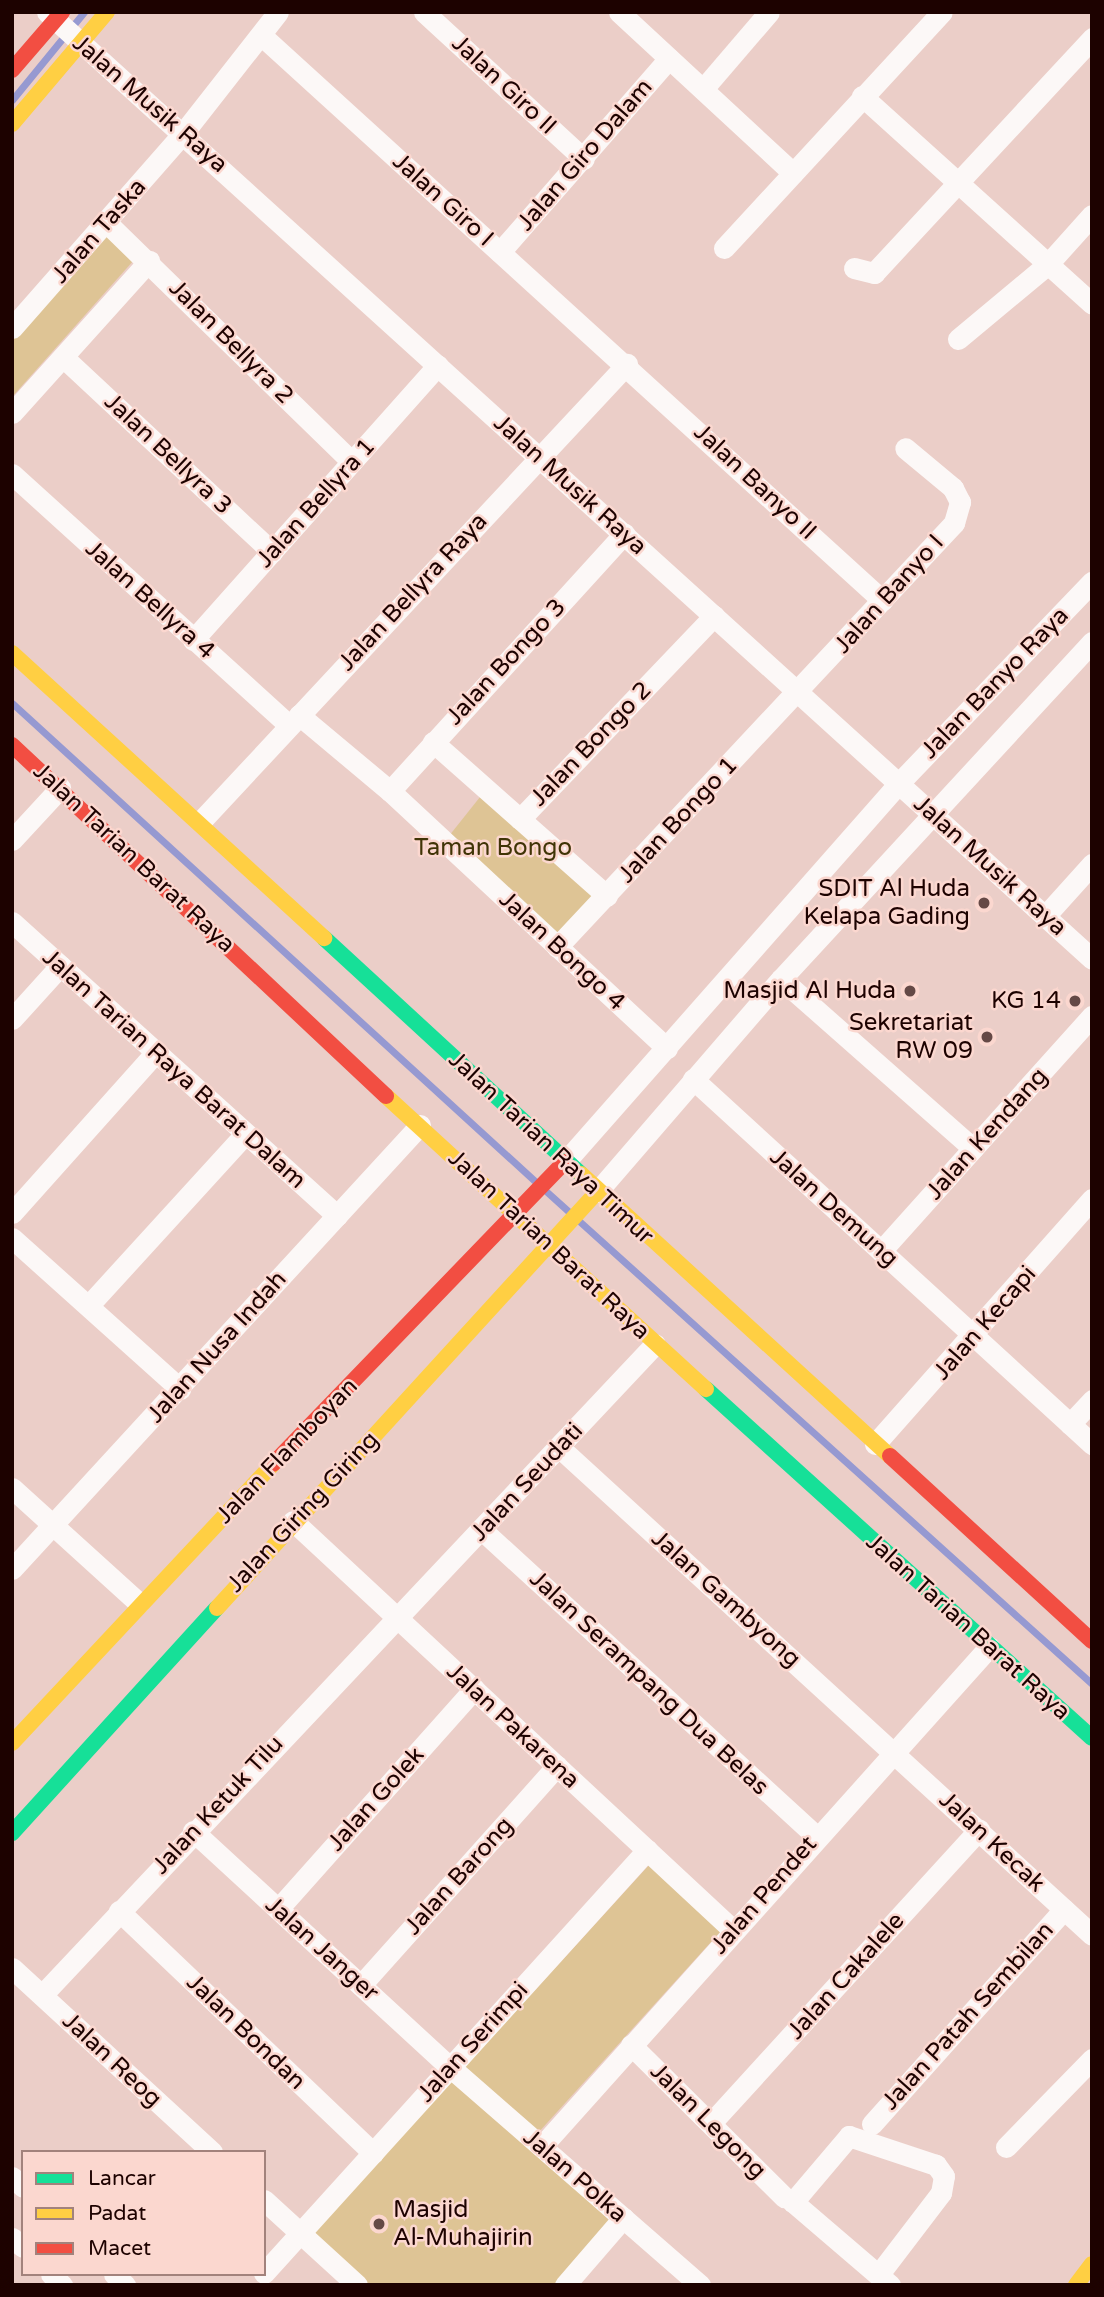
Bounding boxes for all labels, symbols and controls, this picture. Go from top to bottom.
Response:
street label: Jalan Musik Raya [67,29,233,179]
street label: Jalan Giro II [446,29,562,141]
street label: Jalan Giro Dalam [511,73,659,237]
street label: Jalan Giro I [387,147,499,253]
street label: Jalan Taska [46,173,152,289]
street label: Jalan Bellyra 2 [163,274,299,410]
street label: Jalan Bellyra 3 [98,388,238,520]
street label: Jalan Musik Raya [488,409,652,561]
street label: Jalan Banyo II [688,418,822,546]
street label: Jalan Bellyra 1 [250,432,382,574]
street label: Jalan Bellyra Raya [332,507,494,677]
street label: Jalan Banyo I [828,529,950,659]
street label: Jalan Bellyra 4 [79,534,221,666]
street label: Jalan Bongo 3 [440,593,572,731]
street label: Jalan Banyo Raya [915,601,1075,765]
street label: Jalan Bongo 2 [524,676,658,812]
street label: Jalan Bongo 1 [612,751,744,889]
street label: Jalan Tarian Barat Raya [27,757,241,959]
street label: Jalan Musik Raya [908,790,1072,942]
park label: Taman Bongo [414,834,572,862]
place label: SDIT Al Huda Kelapa Gading [803,875,970,931]
street label: Jalan Bongo 4 [493,885,631,1017]
marker: SDIT Al Huda Kelapa Gading [976,895,992,911]
street label: Jalan Tarian Raya Barat Dalam [36,943,312,1195]
place label: Masjid Al Huda [723,977,896,1005]
marker: Masjid Al Huda [902,983,918,999]
place label: KG 14 [991,987,1061,1015]
marker: KG 14 [1067,993,1083,1009]
place label: Sekretariat RW 09 [849,1009,973,1065]
marker: Sekretariat RW 09 [979,1029,995,1045]
street label: Jalan Tarian Raya Timur [443,1046,659,1250]
street label: Jalan Kendang [920,1062,1054,1206]
street label: Jalan Demung [764,1143,904,1273]
street label: Jalan Tarian Barat Raya [442,1144,656,1346]
street label: Jalan Kecapi [928,1260,1042,1386]
street label: Jalan Nusa Indah [141,1265,293,1429]
street label: Jalan Flamboyan [210,1372,364,1530]
street label: Jalan Seudati [465,1417,589,1547]
street label: Jalan Giring Giring [221,1426,385,1598]
street label: Jalan Gambyong [645,1524,807,1674]
street label: Jalan Tarian Barat Raya [860,1528,1076,1726]
street label: Jalan Serampang Dua Belas [524,1565,774,1801]
street label: Jalan Pakarena [441,1657,585,1795]
street label: Jalan Ketuk Tilu [147,1730,289,1880]
street label: Jalan Golek [322,1741,430,1857]
street label: Jalan Kecak [933,1786,1051,1898]
street label: Jalan Barong [399,1811,519,1941]
street label: Jalan Pendet [705,1830,823,1960]
street label: Jalan Janger [260,1891,384,2007]
street label: Jalan Cakalele [782,1907,910,2045]
street label: Jalan Patah Sembilan [876,1916,1060,2116]
street label: Jalan Bondan [181,1968,311,2096]
street label: Jalan Serimpi [412,1976,534,2108]
street label: Jalan Reog [56,2007,168,2113]
street label: Jalan Legong [644,2057,772,2185]
street label: Jalan Polka [517,2123,633,2229]
legend [21,2150,266,2276]
text: Lancar [88,2166,156,2191]
place label: Masjid Al-Muhajirin [393,2196,533,2252]
text: Padat [88,2201,146,2226]
marker: Masjid Al-Muhajirin [371,2216,387,2232]
text: Macet [88,2236,151,2261]

